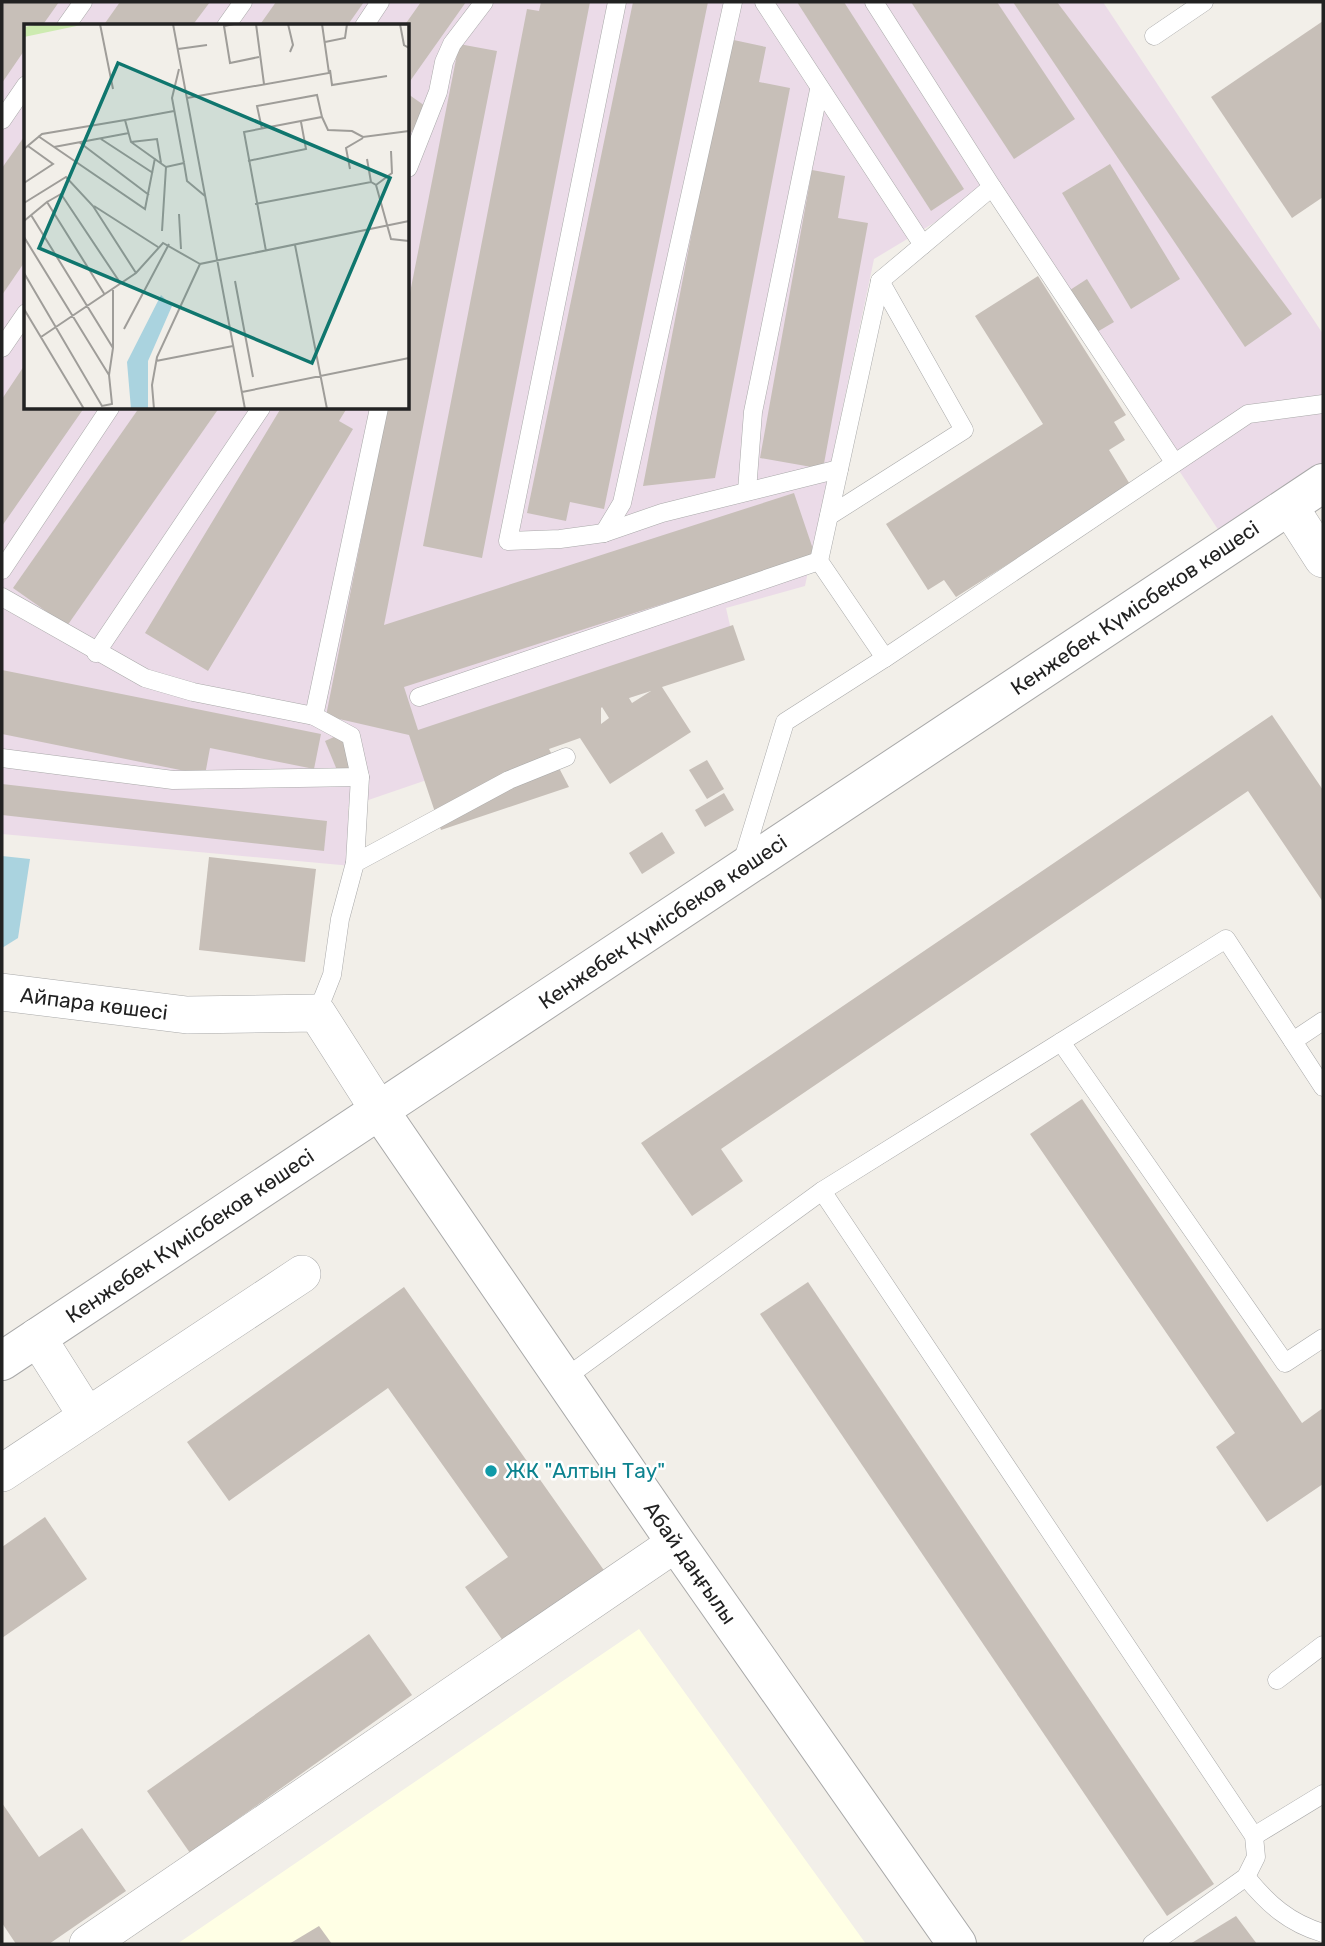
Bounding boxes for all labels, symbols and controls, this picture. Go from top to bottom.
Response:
inset map [24,24,410,410]
street label: Кенжебек Күмісбеков көшесі [1006,515,1264,700]
street label: Кенжебек Күмісбеков көшесі [534,829,792,1014]
street label: Айпара көшесі [19,982,169,1025]
street label: Кенжебек Күмісбеков көшесі [61,1143,319,1328]
place label: ЖК "Алтын Тау" [505,1458,665,1483]
marker: ЖК "Алтын Тау" [483,1463,499,1479]
street label: Абай даңғылы [639,1497,742,1629]

